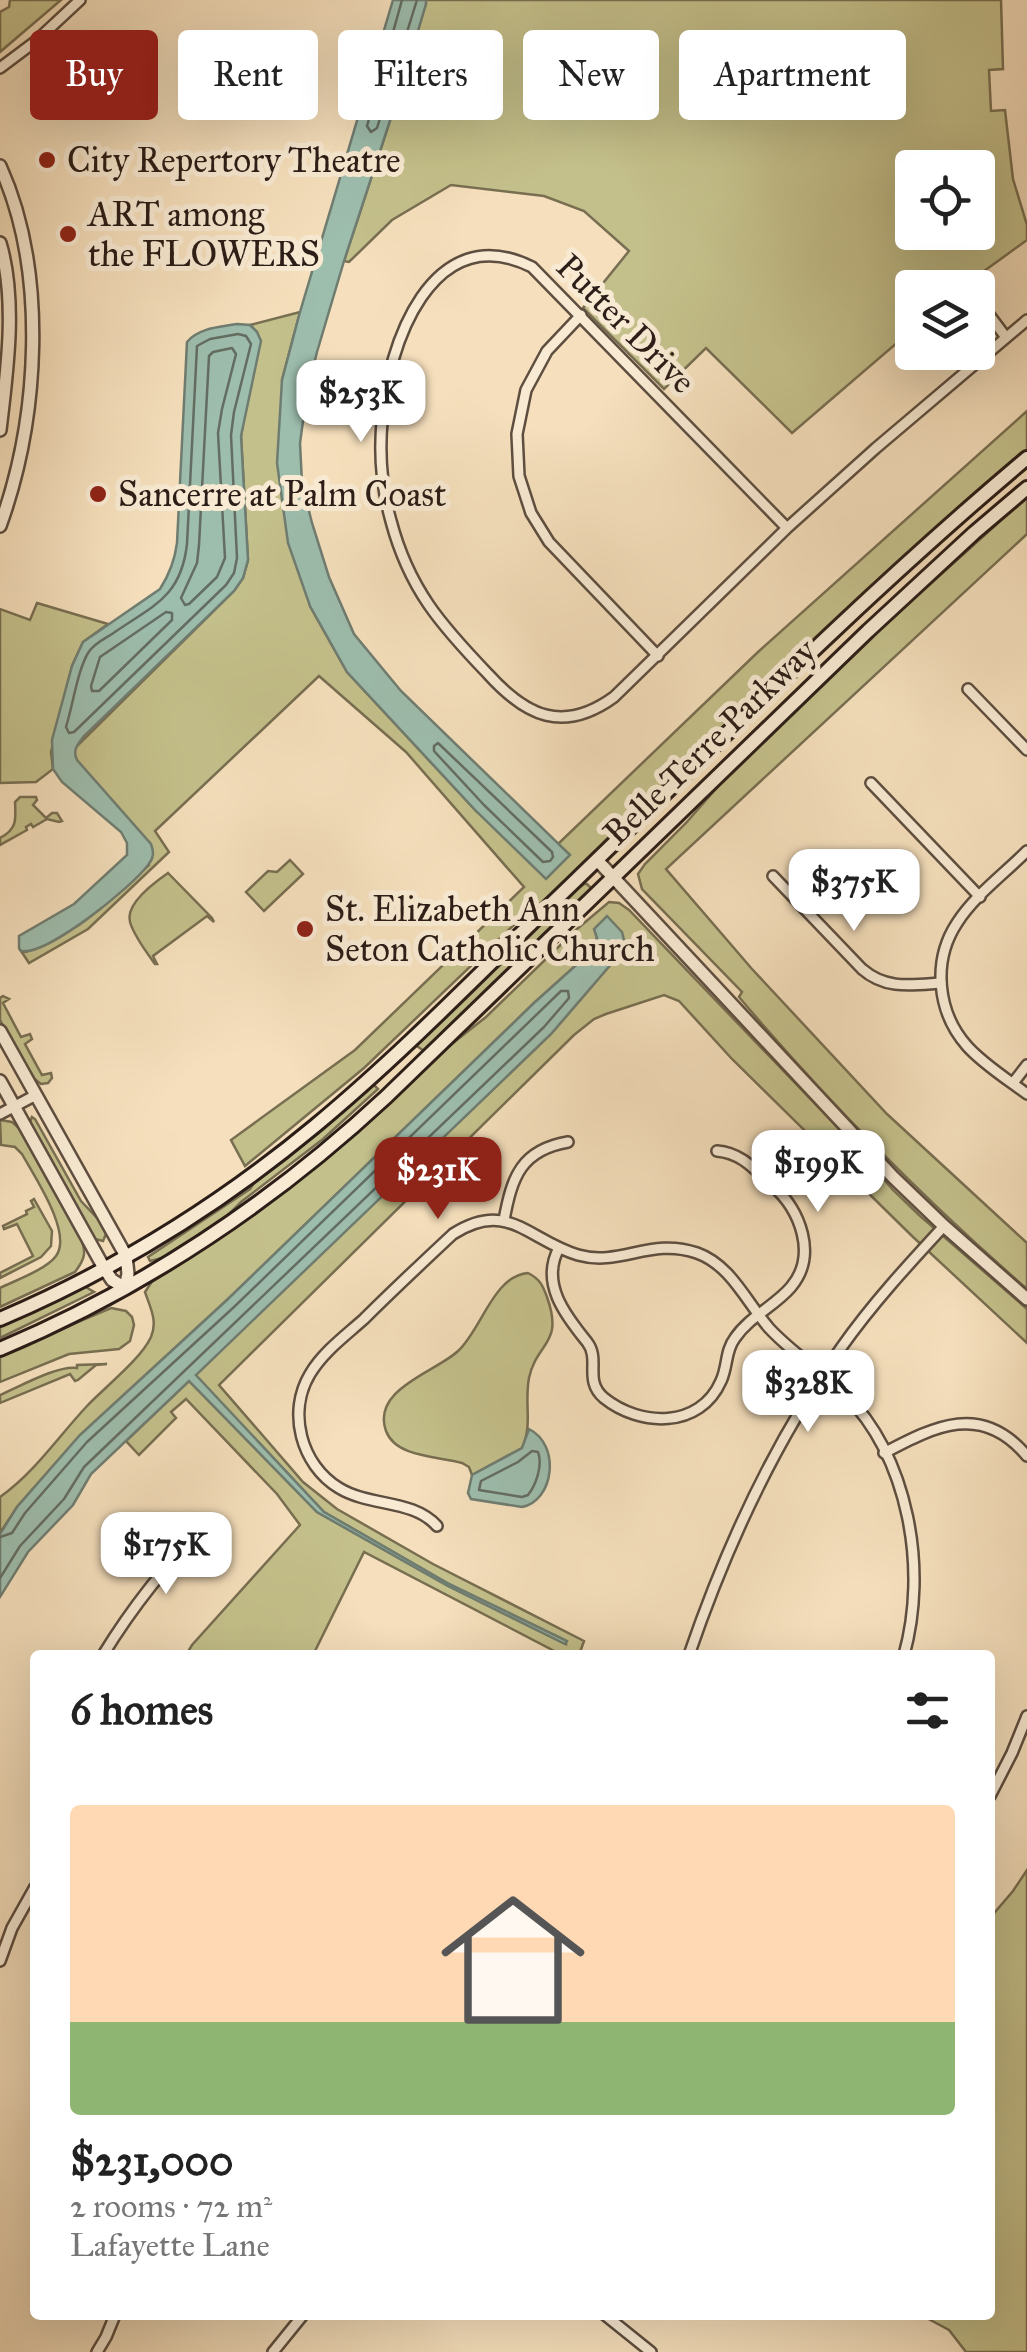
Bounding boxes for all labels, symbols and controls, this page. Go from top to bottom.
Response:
chip: Buy [30,30,158,120]
chip: Rent [178,30,318,120]
chip: Filters [338,30,503,120]
chip: New [523,30,659,120]
chip: Apartment [679,30,906,120]
place label: City Repertory Theatre [67,139,401,182]
marker: City Repertory Theatre [36,149,58,171]
map controls [895,150,995,370]
button: locate [895,150,995,250]
place label: ART among the FLOWERS [86,193,320,276]
marker: ART among the FLOWERS [57,223,79,245]
street label: Putter Drive [547,245,705,403]
button: layers [895,270,995,370]
pin: $253K [291,360,431,445]
text: $253K [318,373,404,412]
place label: Sancerre at Palm Coast [118,473,446,516]
marker: Sancerre at Palm Coast [87,483,109,505]
street label: Belle Terre Parkway [595,629,826,854]
pin: $375K [784,849,924,934]
text: $375K [811,862,897,901]
place label: St. Elizabeth Ann Seton Catholic Church [325,888,655,971]
marker: St. Elizabeth Ann Seton Catholic Church [294,918,316,940]
pin: $199K [748,1130,888,1215]
pin: $231K [368,1137,508,1222]
text: $199K [774,1143,862,1182]
text: $231K [396,1150,480,1189]
pin: $328K [738,1350,878,1435]
text: $328K [764,1363,852,1402]
pin: $175K [96,1512,236,1597]
text: $175K [123,1525,209,1564]
icon: filters [900,1683,955,1738]
text: 6 homes [70,1684,213,1736]
icon: home [423,1870,603,2050]
text: $231,000 [70,2135,234,2187]
text: 2 rooms · 72 m² [70,2187,272,2226]
text: Lafayette Lane [70,2226,270,2265]

